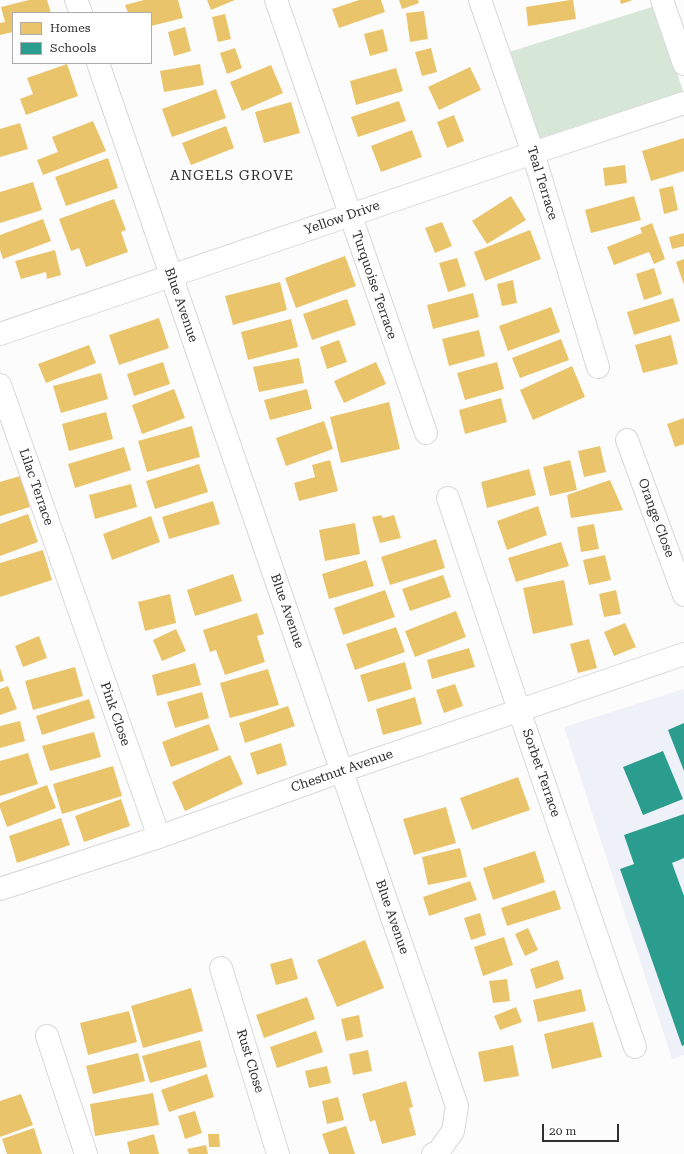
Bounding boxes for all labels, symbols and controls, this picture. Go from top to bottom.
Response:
legend [12,12,152,64]
text: Homes [50,21,90,35]
text: Schools [50,41,96,55]
street label: Teal Terrace [523,144,561,222]
district label: ANGELS GROVE [170,168,294,184]
street label: Yellow Drive [302,198,382,238]
street label: Turquoise Terrace [348,229,400,341]
street label: Blue Avenue [161,266,201,344]
street label: Lilac Terrace [16,446,56,528]
street label: Orange Close [634,476,678,560]
street label: Blue Avenue [267,572,307,650]
street label: Pink Close [97,680,133,748]
street label: Sorbet Terrace [519,727,563,819]
street label: Chestnut Avenue [289,746,395,796]
street label: Blue Avenue [372,878,412,956]
street label: Rust Close [233,1027,267,1095]
scale bar [544,1116,621,1142]
text: 20 m [549,1124,576,1138]

